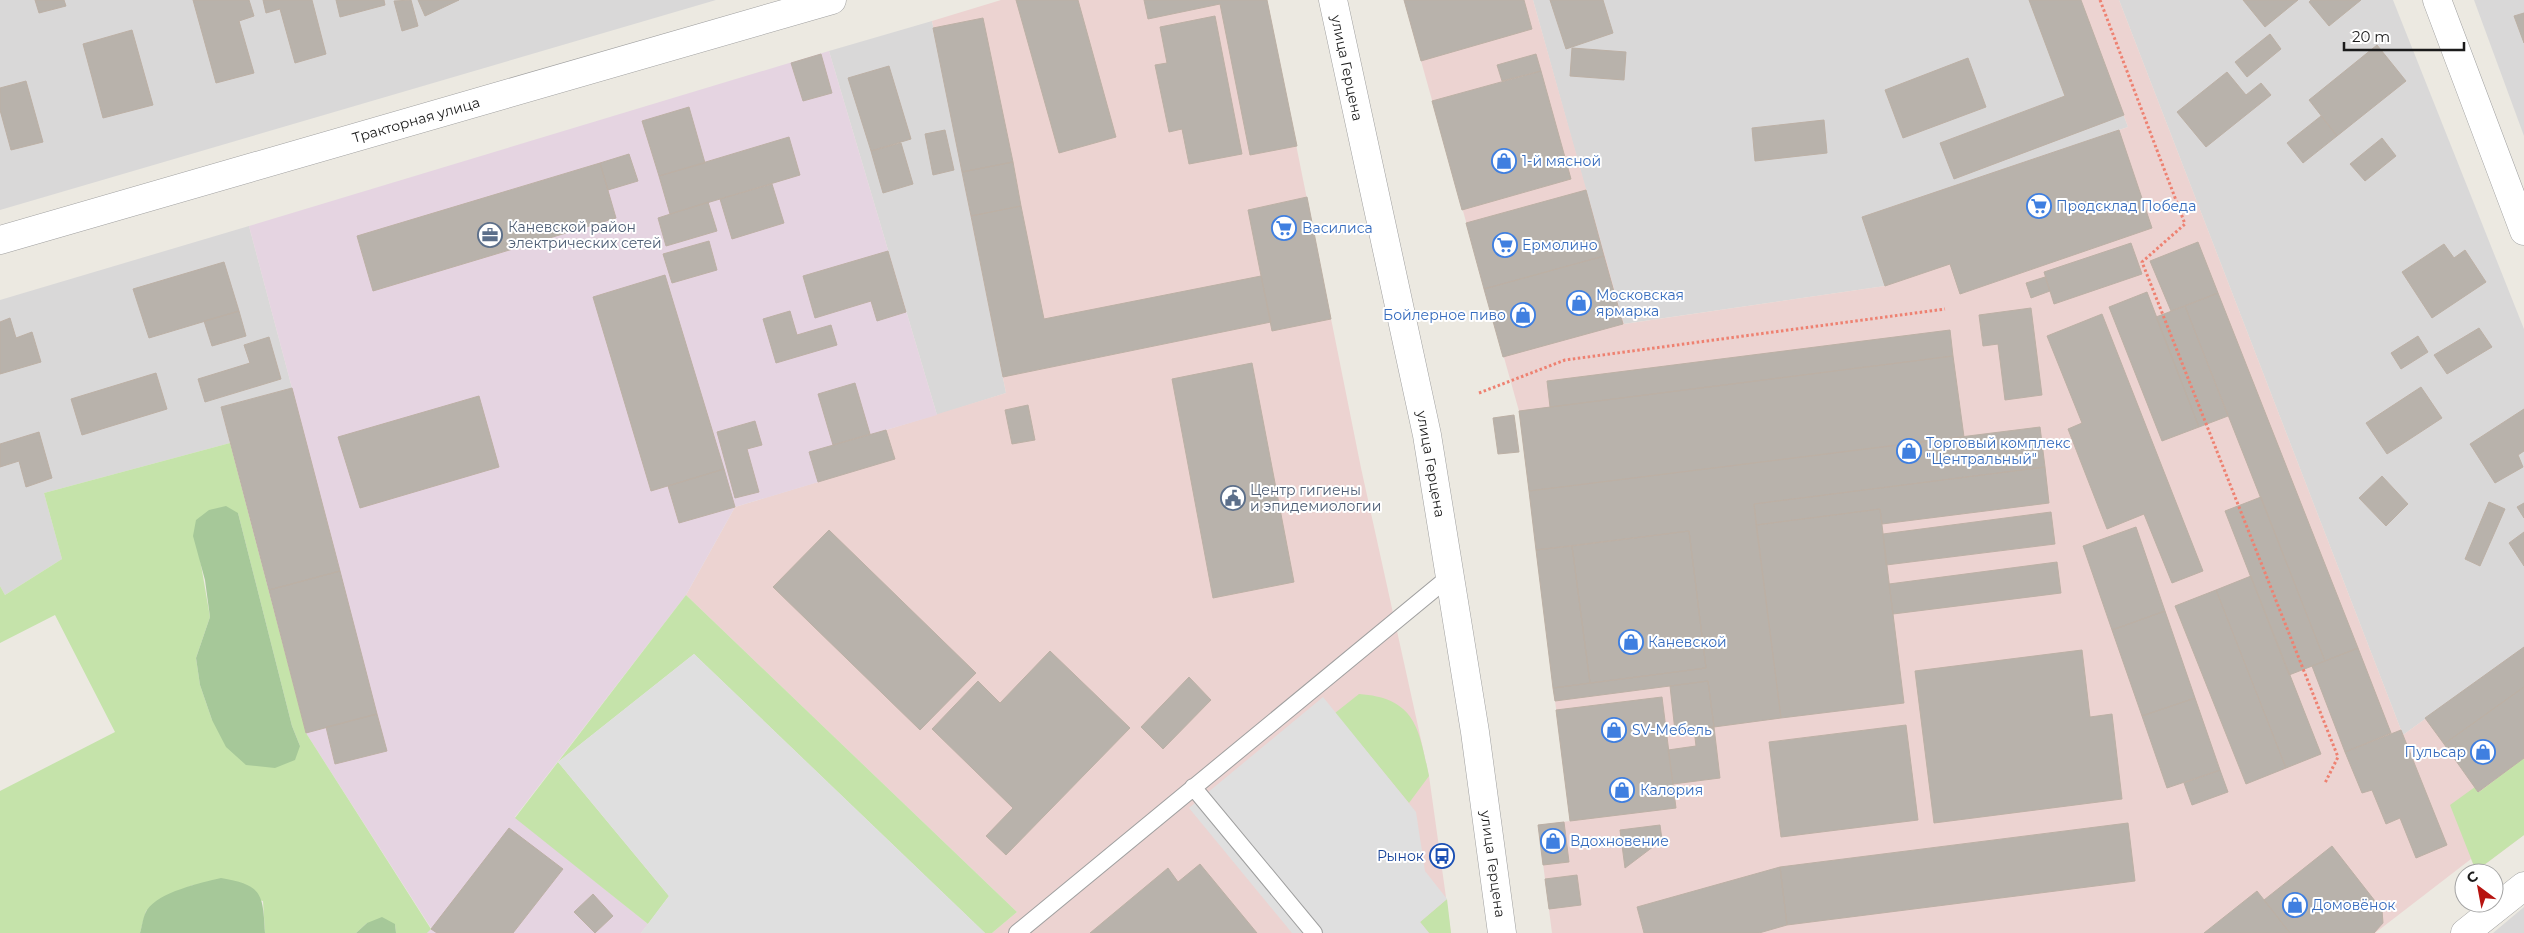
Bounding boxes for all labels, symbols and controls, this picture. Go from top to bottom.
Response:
street label: улица Герцена [1327,12,1367,123]
scale bar [2344,20,2464,52]
text: 20 m [2352,27,2390,46]
street label: Тракторная улица [350,93,482,147]
shop icon: 1-й мясной [1491,148,1517,174]
place label: 1-й мясной [1522,152,1601,170]
supermarket icon: Продсклад Победа [2026,193,2052,219]
place label: Продсклад Победа [2056,197,2196,215]
supermarket icon: Василиса [1271,215,1297,241]
place label: Каневской район электрических сетей [508,218,662,252]
place label: Василиса [1302,219,1373,237]
office icon: Каневской район электрических сетей [477,222,503,248]
supermarket icon: Ермолино [1492,232,1518,258]
place label: Ермолино [1522,236,1598,254]
place label: Московская ярмарка [1596,286,1684,320]
shop icon: Московская ярмарка [1566,290,1592,316]
shop icon: Бойлерное пиво [1510,302,1536,328]
place label: Бойлерное пиво [1383,306,1506,324]
street label: улица Герцена [1413,408,1449,519]
place label: Торговый комплекс "Центральный" [1926,434,2071,468]
shop icon: Торговый комплекс "Центральный" [1896,438,1922,464]
place label: Центр гигиены и эпидемиологии [1250,481,1381,515]
public building icon: Центр гигиены и эпидемиологии [1220,485,1246,511]
shop icon: Каневской [1618,629,1644,655]
place label: Каневской [1648,633,1727,651]
shop icon: SV-Мебель [1601,717,1627,743]
place label: SV-Мебель [1632,721,1712,739]
shop icon: Пульсар [2470,739,2496,765]
place label: Пульсар [2405,743,2466,761]
shop icon: Калория [1609,777,1635,803]
place label: Калория [1640,781,1703,799]
street label: улица Герцена [1476,808,1509,919]
shop icon: Вдохновение [1540,828,1566,854]
place label: Вдохновение [1570,832,1669,850]
bus stop icon: Рынок [1429,843,1455,869]
place label: Рынок [1377,847,1424,865]
north arrow [2454,863,2504,913]
text: С [2463,867,2481,887]
shop icon: Домовёнок [2282,892,2308,918]
place label: Домовёнок [2312,896,2395,914]

